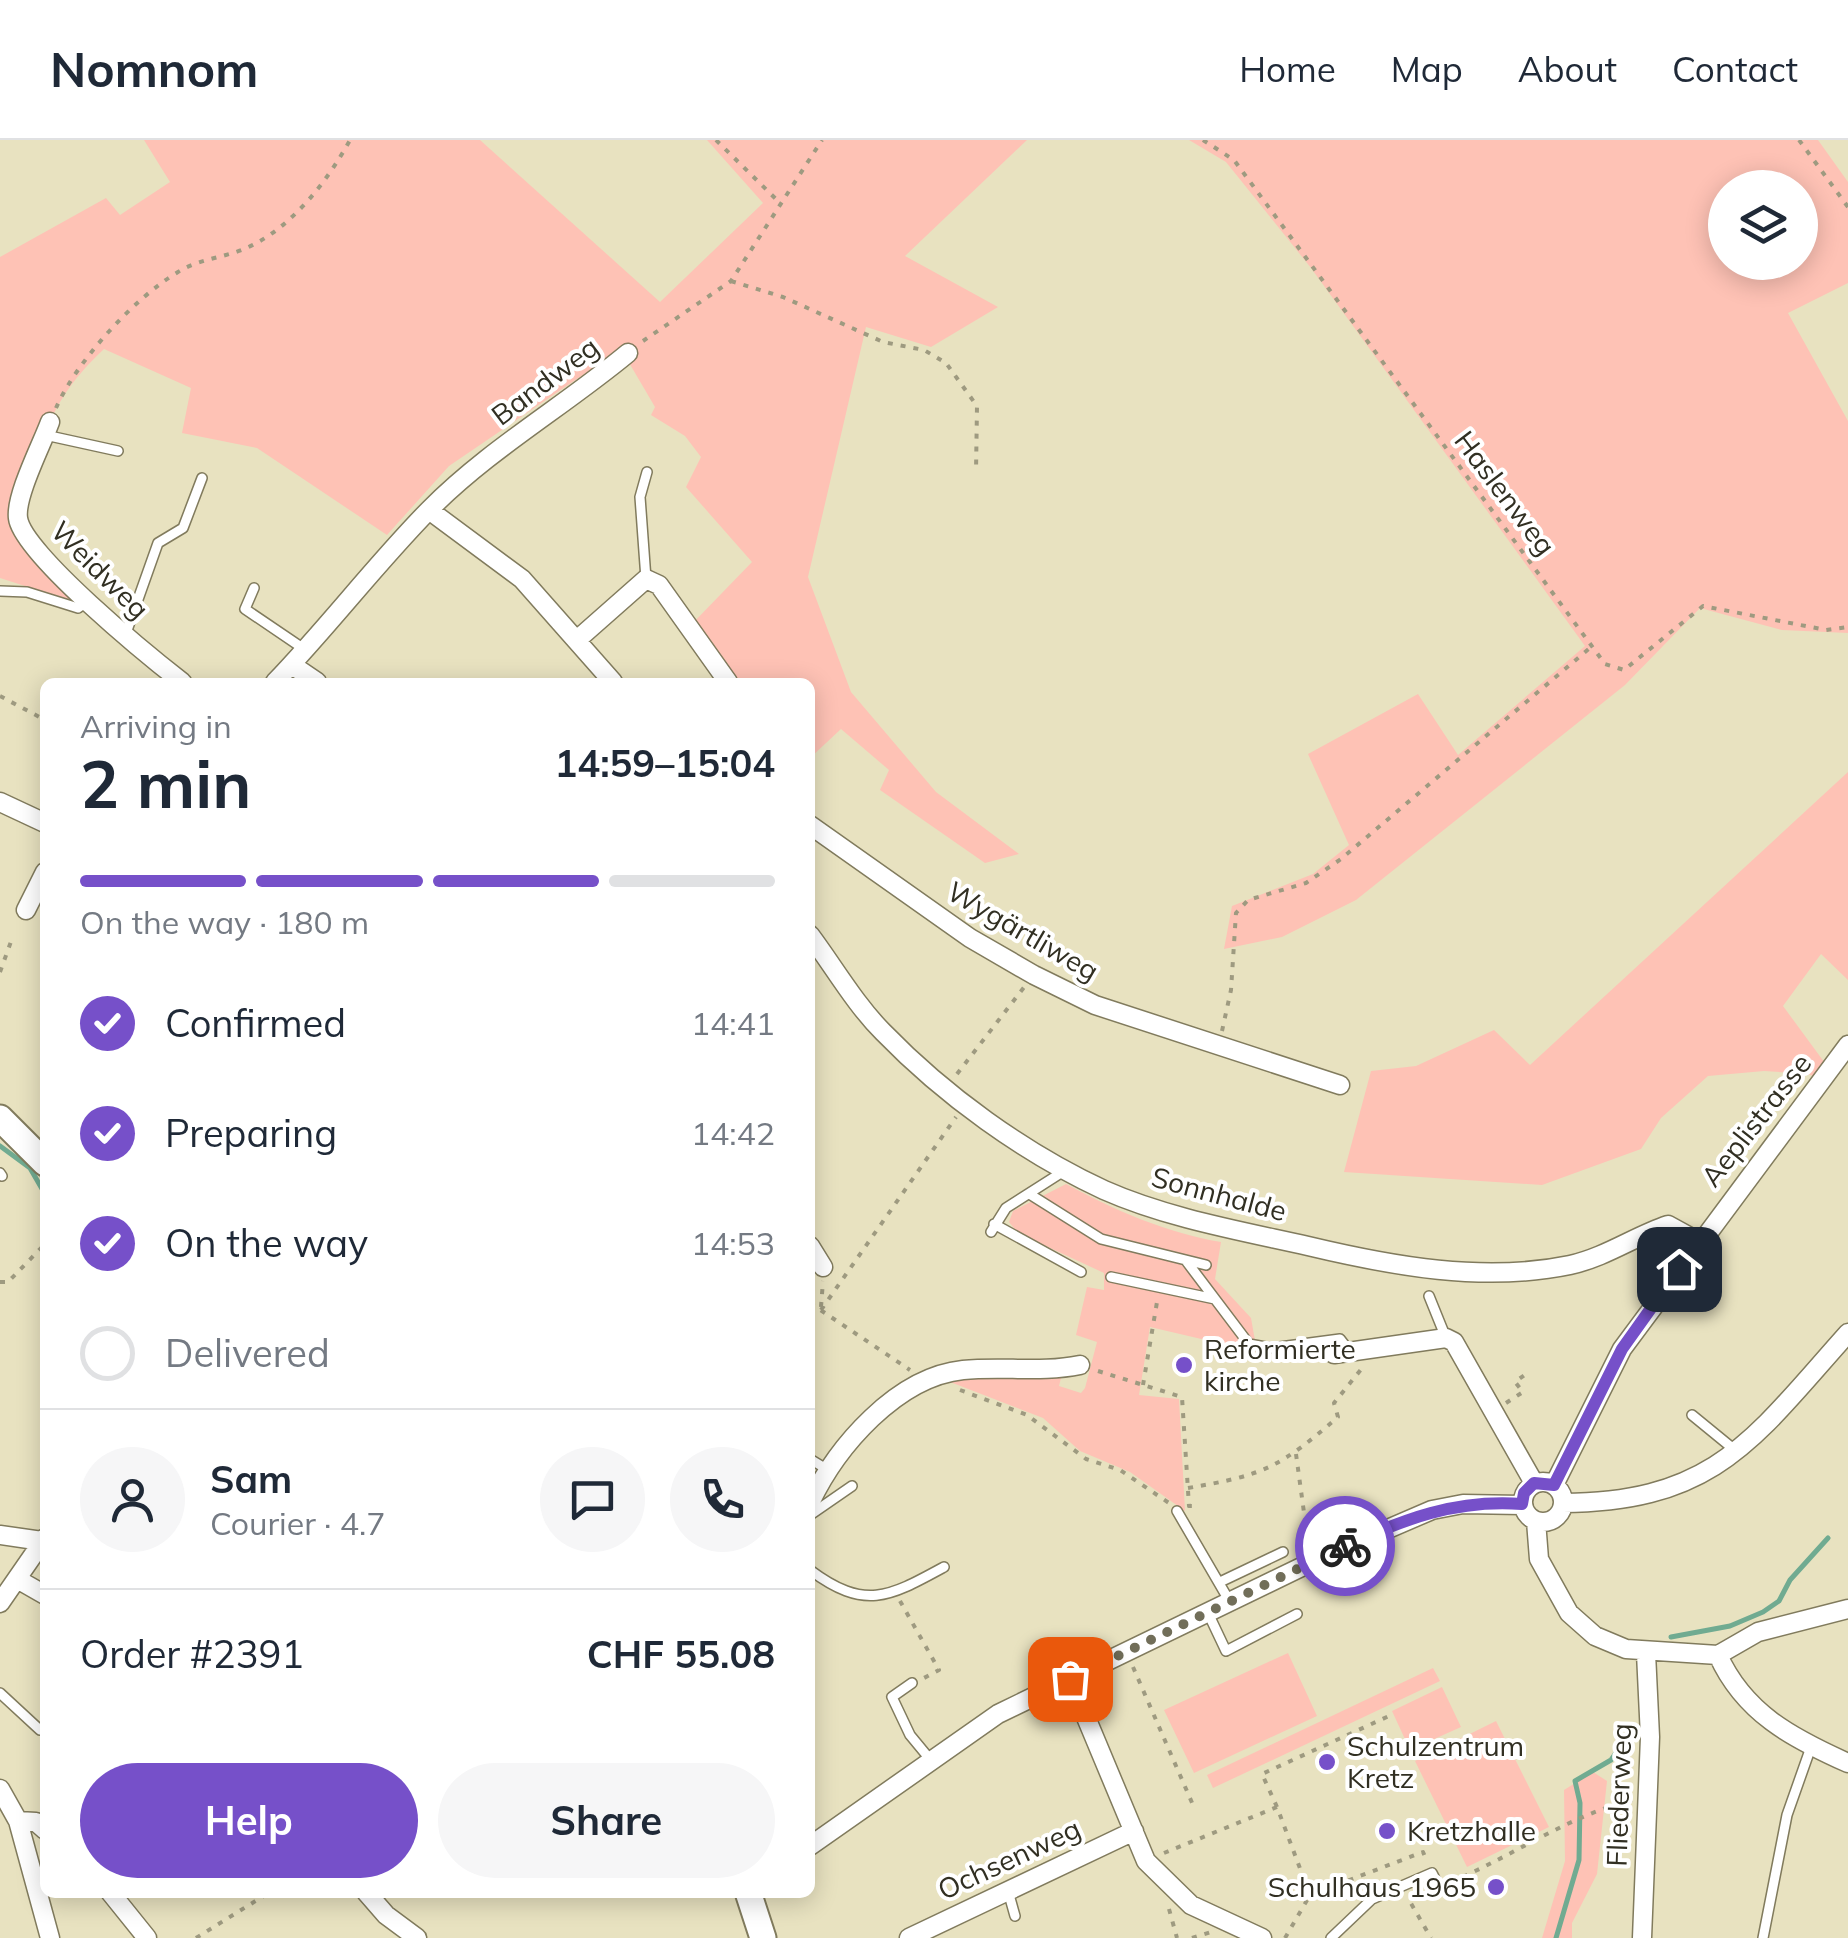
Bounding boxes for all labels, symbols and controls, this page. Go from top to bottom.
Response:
text: Nomnom [50,39,258,99]
text: Home [1239,47,1336,91]
text: Map [1391,47,1463,91]
text: About [1518,47,1617,91]
text: Contact [1672,47,1798,91]
map controls [1708,170,1818,280]
button: layers [1708,170,1818,280]
street label: Bandweg [484,329,605,432]
street label: Haslenweg [1447,424,1563,562]
street label: Weidweg [44,513,157,626]
text: Arriving in [80,706,232,746]
text: 14:59–15:04 [555,739,775,787]
text: 2 min [80,743,251,824]
street label: Wygärtliweg [941,873,1105,988]
text: On the way · 180 m [80,902,369,942]
icon: check [80,996,135,1051]
text: Confirmed [165,999,346,1047]
text: 14:41 [691,1003,775,1043]
street label: Aeplistrasse [1693,1046,1818,1193]
icon: check [80,1106,135,1161]
text: Preparing [165,1109,337,1157]
text: 14:42 [691,1113,775,1153]
street label: Sonnhalde [1148,1159,1290,1228]
icon: check [80,1216,135,1271]
text: On the way [165,1219,368,1267]
text: 14:53 [691,1223,775,1263]
pin [1637,1227,1722,1312]
icon: home [1652,1242,1707,1297]
text: Delivered [165,1329,330,1377]
place label: Reformierte kirche [1204,1331,1356,1398]
marker: Reformierte kirche [1173,1354,1195,1376]
button: person [80,1447,185,1552]
button: chat [540,1447,645,1552]
button: phone [670,1447,775,1552]
text: Sam [210,1455,292,1503]
courier [1295,1496,1395,1596]
text: Courier · 4.7 [210,1503,386,1543]
icon: bike [1318,1519,1373,1574]
text: Order #2391 [80,1630,304,1678]
text: CHF 55.08 [587,1630,775,1678]
pin [1028,1637,1113,1722]
icon: bag [1043,1652,1098,1707]
street label: Fliederweg [1599,1723,1638,1867]
place label: Schulzentrum Kretz [1347,1728,1524,1795]
marker: Schulzentrum Kretz [1316,1751,1338,1773]
button: Help [80,1763,418,1878]
button: Share [438,1763,775,1878]
street label: Ochsenweg [932,1810,1086,1907]
place label: Kretzhalle [1407,1813,1536,1848]
marker: Kretzhalle [1376,1820,1398,1842]
place label: Schulhaus 1965 [1268,1869,1476,1904]
marker: Schulhaus 1965 [1485,1876,1507,1898]

